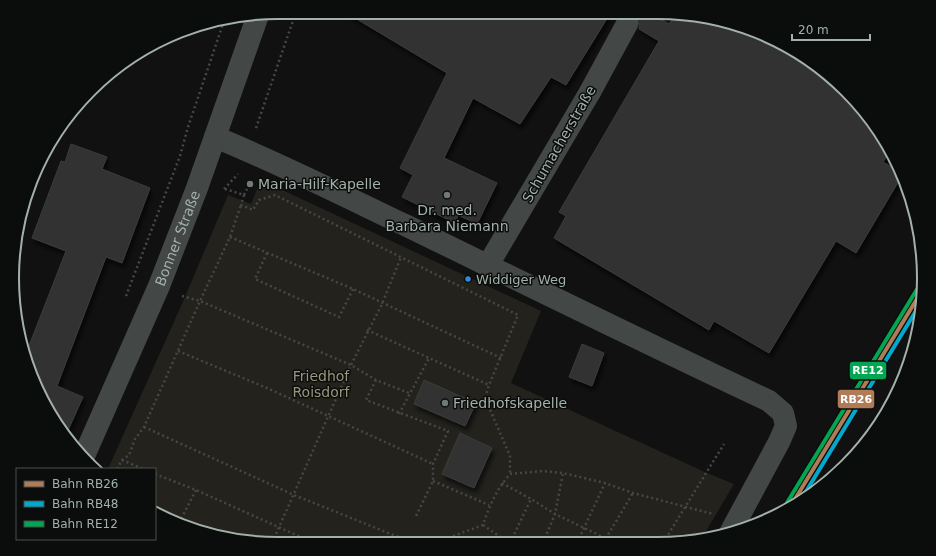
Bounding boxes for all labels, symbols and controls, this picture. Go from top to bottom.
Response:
scale bar [792,16,870,42]
text: 20 m [798,23,829,37]
street label: Schumacherstraße [519,83,599,205]
place label: Maria-Hilf-Kapelle [258,176,381,192]
marker: Maria-Hilf-Kapelle [245,179,255,189]
street label: Bonner Straße [152,188,203,288]
marker: Dr. med. Barbara Niemann [442,190,452,200]
place label: Dr. med. Barbara Niemann [385,202,509,234]
place label: Widdiger Weg [476,272,566,287]
marker: Widdiger Weg [463,274,473,284]
line badge: RE12 [849,361,887,380]
text: RE12 [852,364,884,377]
park label: Friedhof Roisdorf [293,368,351,400]
line badge: RB26 [837,389,875,409]
text: RB26 [840,393,872,406]
place label: Friedhofskapelle [453,395,567,411]
marker: Friedhofskapelle [440,398,450,408]
legend [16,468,156,540]
text: Bahn RB26 [52,477,118,491]
text: Bahn RB48 [52,497,118,511]
text: Bahn RE12 [52,517,118,531]

